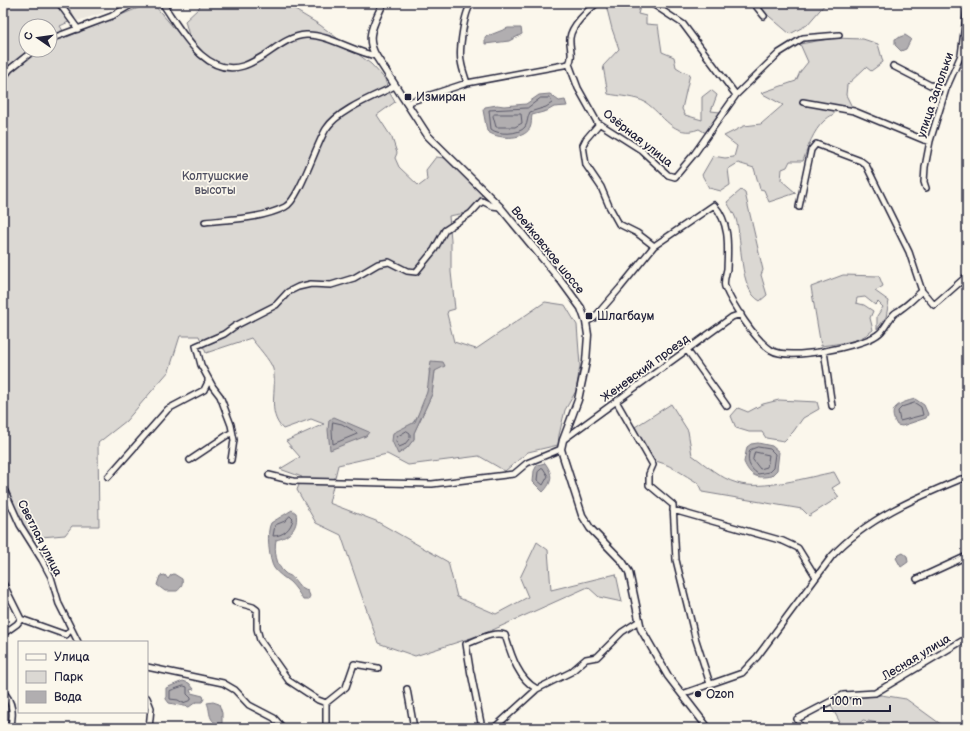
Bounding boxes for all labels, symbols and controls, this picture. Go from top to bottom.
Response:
north arrow [18,18,58,58]
text: С [22,30,36,41]
street label: улица Запольки [914,50,957,140]
place label: Измиран [416,90,466,105]
marker: Измиран [403,92,413,102]
street label: Озёрная улица [600,106,676,170]
park label: Колтушские высоты [182,169,249,198]
street label: Воейковское шоссе [508,203,588,297]
place label: Шлагбаум [597,309,654,324]
marker: Шлагбаум [584,311,594,321]
street label: Женевский проезд [598,331,693,406]
street label: Светлая улица [14,498,65,579]
street label: Лесная улица [878,631,953,684]
legend [18,641,148,713]
text: Улица [54,650,90,665]
text: Парк [54,670,84,685]
place label: Ozon [706,687,734,702]
scale bar [824,687,890,713]
marker: Ozon [693,689,703,699]
text: Вода [54,690,82,705]
text: 100 m [830,694,862,709]

